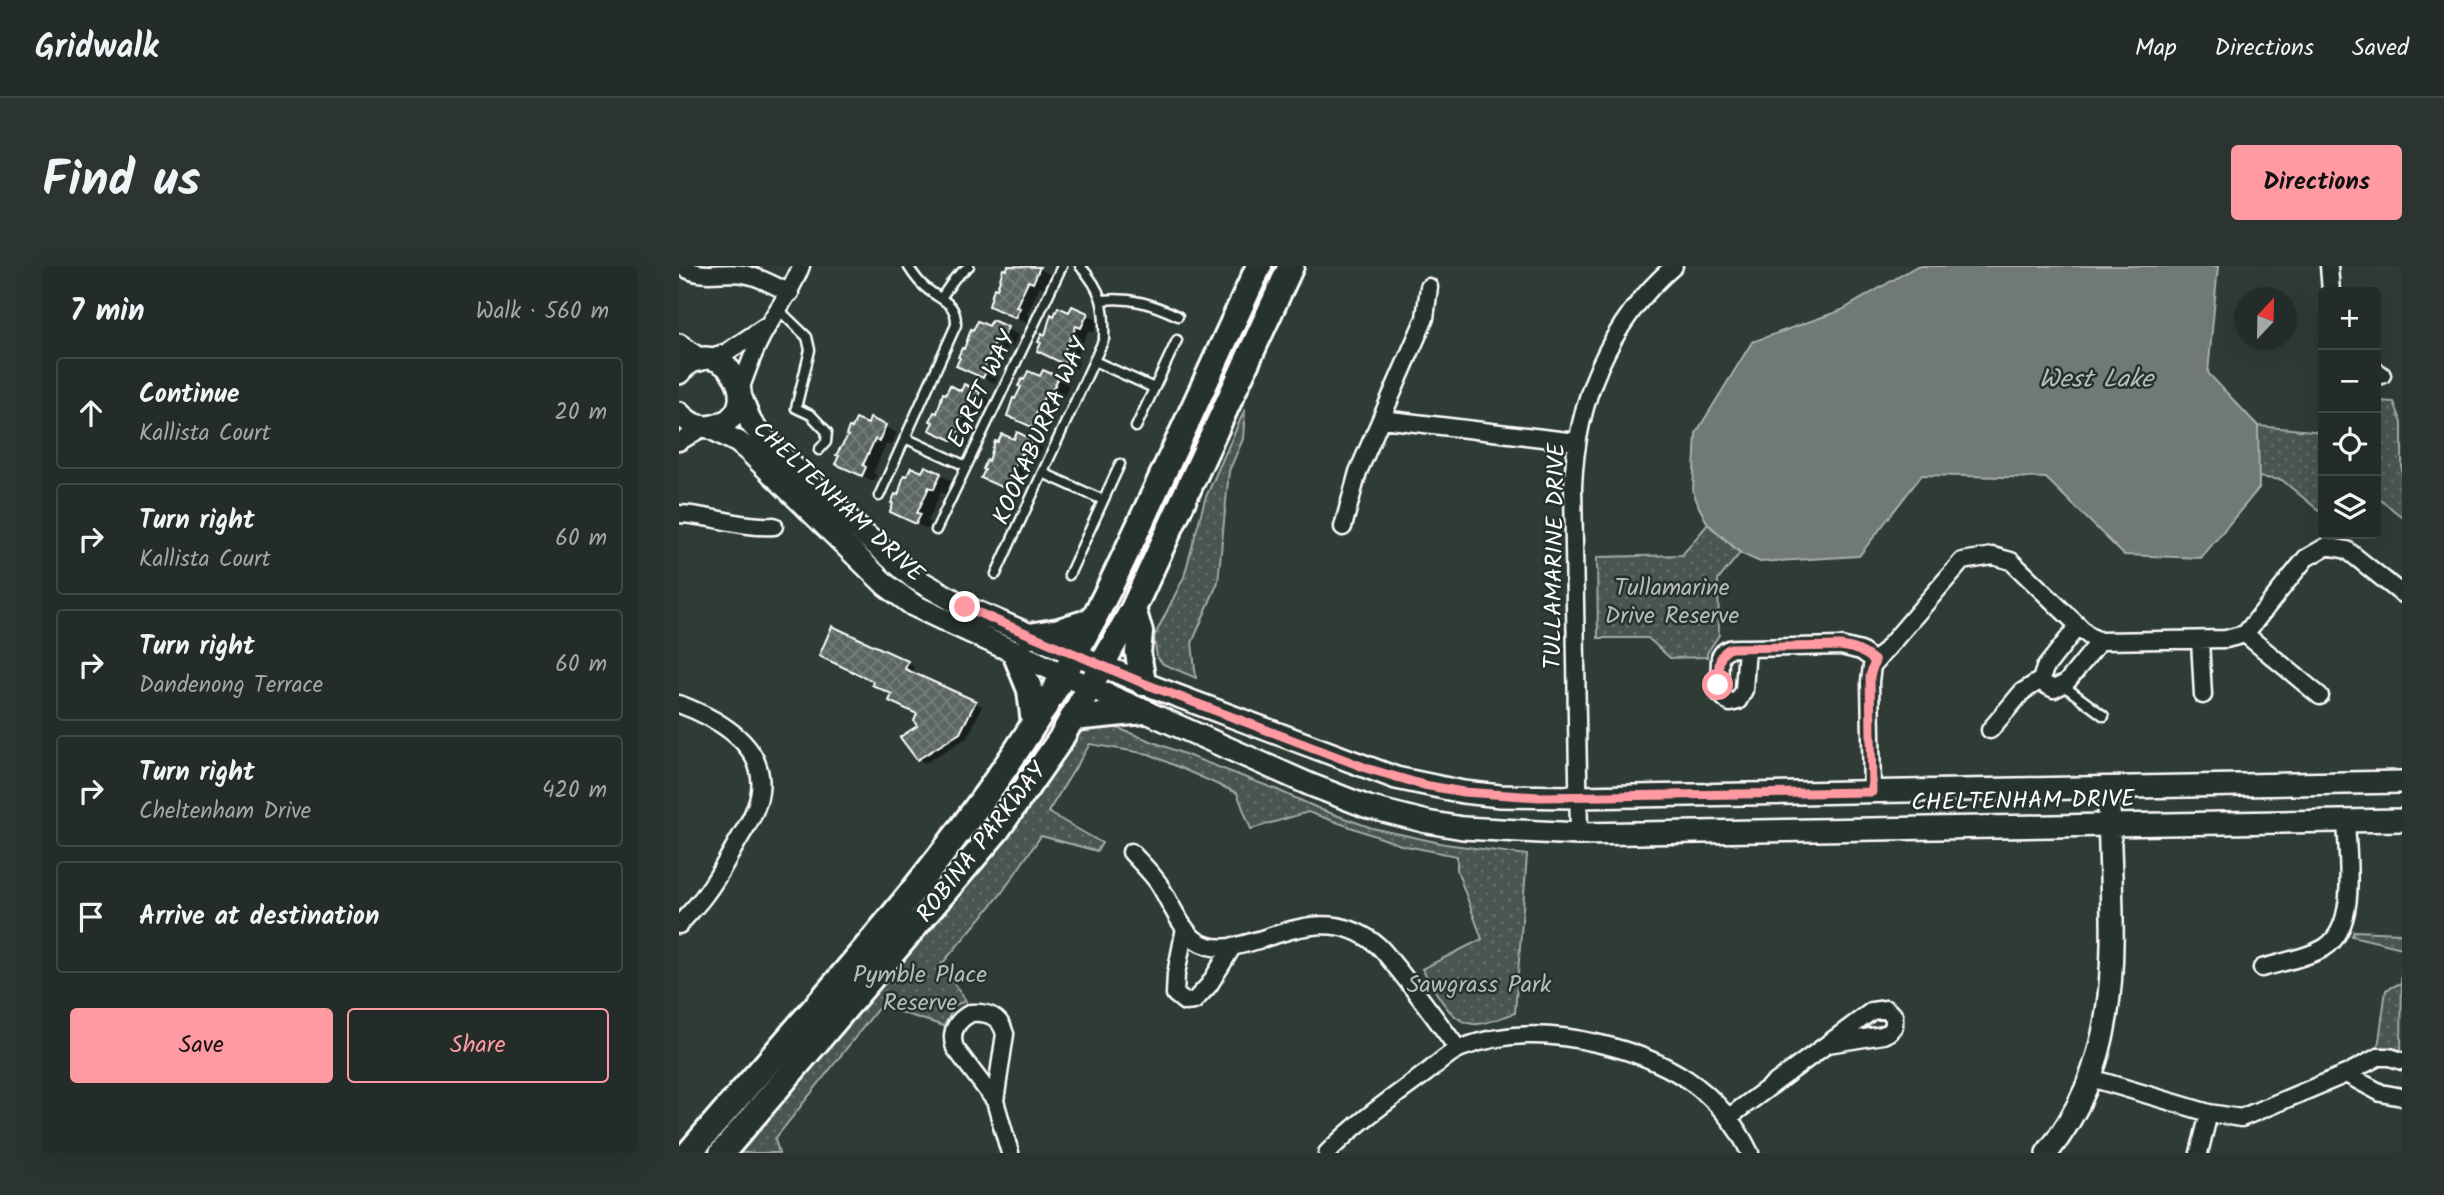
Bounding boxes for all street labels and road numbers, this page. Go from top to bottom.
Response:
street label: EGRET WAY [937,323,1028,455]
street label: KOOKABURRA WAY [983,331,1101,532]
street label: CHELTENHAM DRIVE [743,412,934,593]
street label: TULLAMARINE DRIVE [1534,441,1577,670]
street label: ROBINA PARKWAY [907,753,1058,932]
street label: CHELTENHAM DRIVE [1911,780,2136,823]

